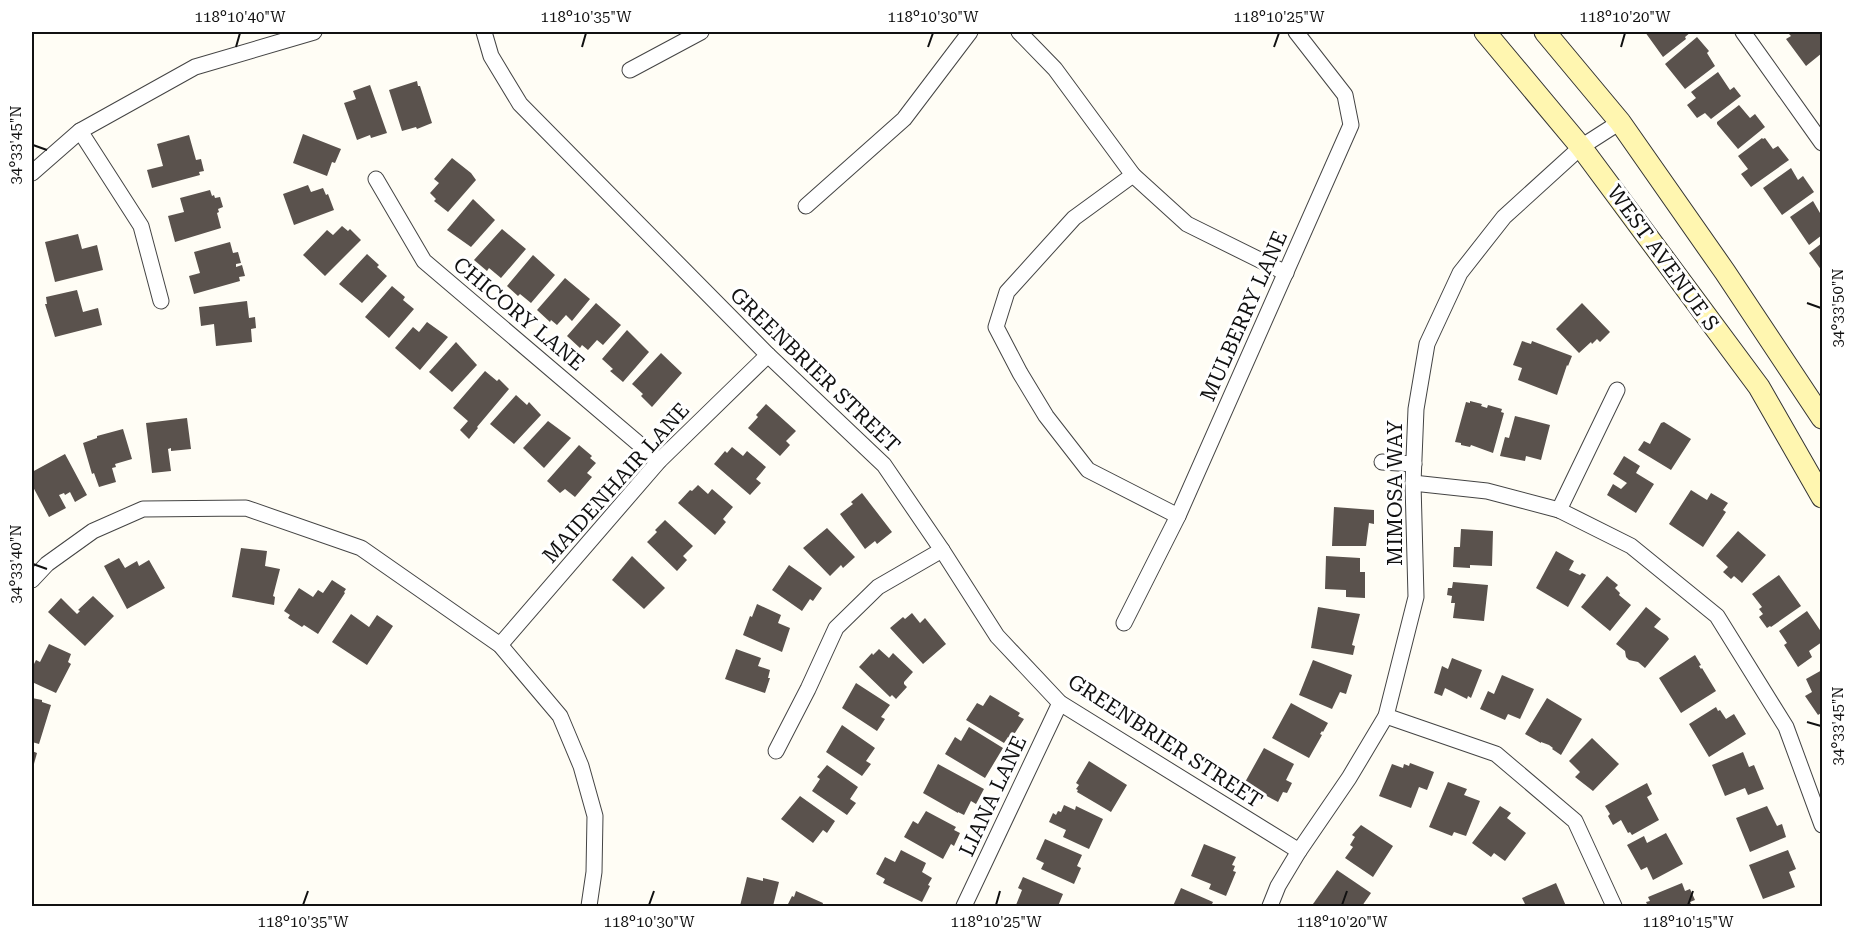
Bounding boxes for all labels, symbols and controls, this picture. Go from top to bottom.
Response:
text: 118°10'40"W [195,8,286,26]
text: 118°10'35"W [541,8,632,26]
text: 118°10'30"W [888,8,979,26]
text: 118°10'25"W [1234,8,1325,26]
text: 118°10'20"W [1580,8,1671,26]
text: 34°33'45"N [7,105,25,185]
street label: WEST AVENUE S [1602,181,1724,335]
street label: MULBERRY LANE [1196,227,1292,405]
street label: CHICORY LANE [449,252,589,376]
text: 34°33'50"N [1829,268,1847,348]
street label: GREENBRIER STREET [725,283,905,457]
street label: MAIDENHAIR LANE [538,398,694,568]
street label: MIMOSA WAY [1383,419,1407,566]
text: 34°33'40"N [7,524,25,604]
street label: GREENBRIER STREET [1063,669,1267,813]
text: 34°33'45"N [1829,686,1847,766]
street label: LIANA LANE [955,732,1031,860]
text: 118°10'35"W [258,913,349,931]
text: 118°10'30"W [604,913,695,931]
text: 118°10'25"W [951,913,1042,931]
text: 118°10'20"W [1297,913,1388,931]
text: 118°10'15"W [1643,913,1734,931]

